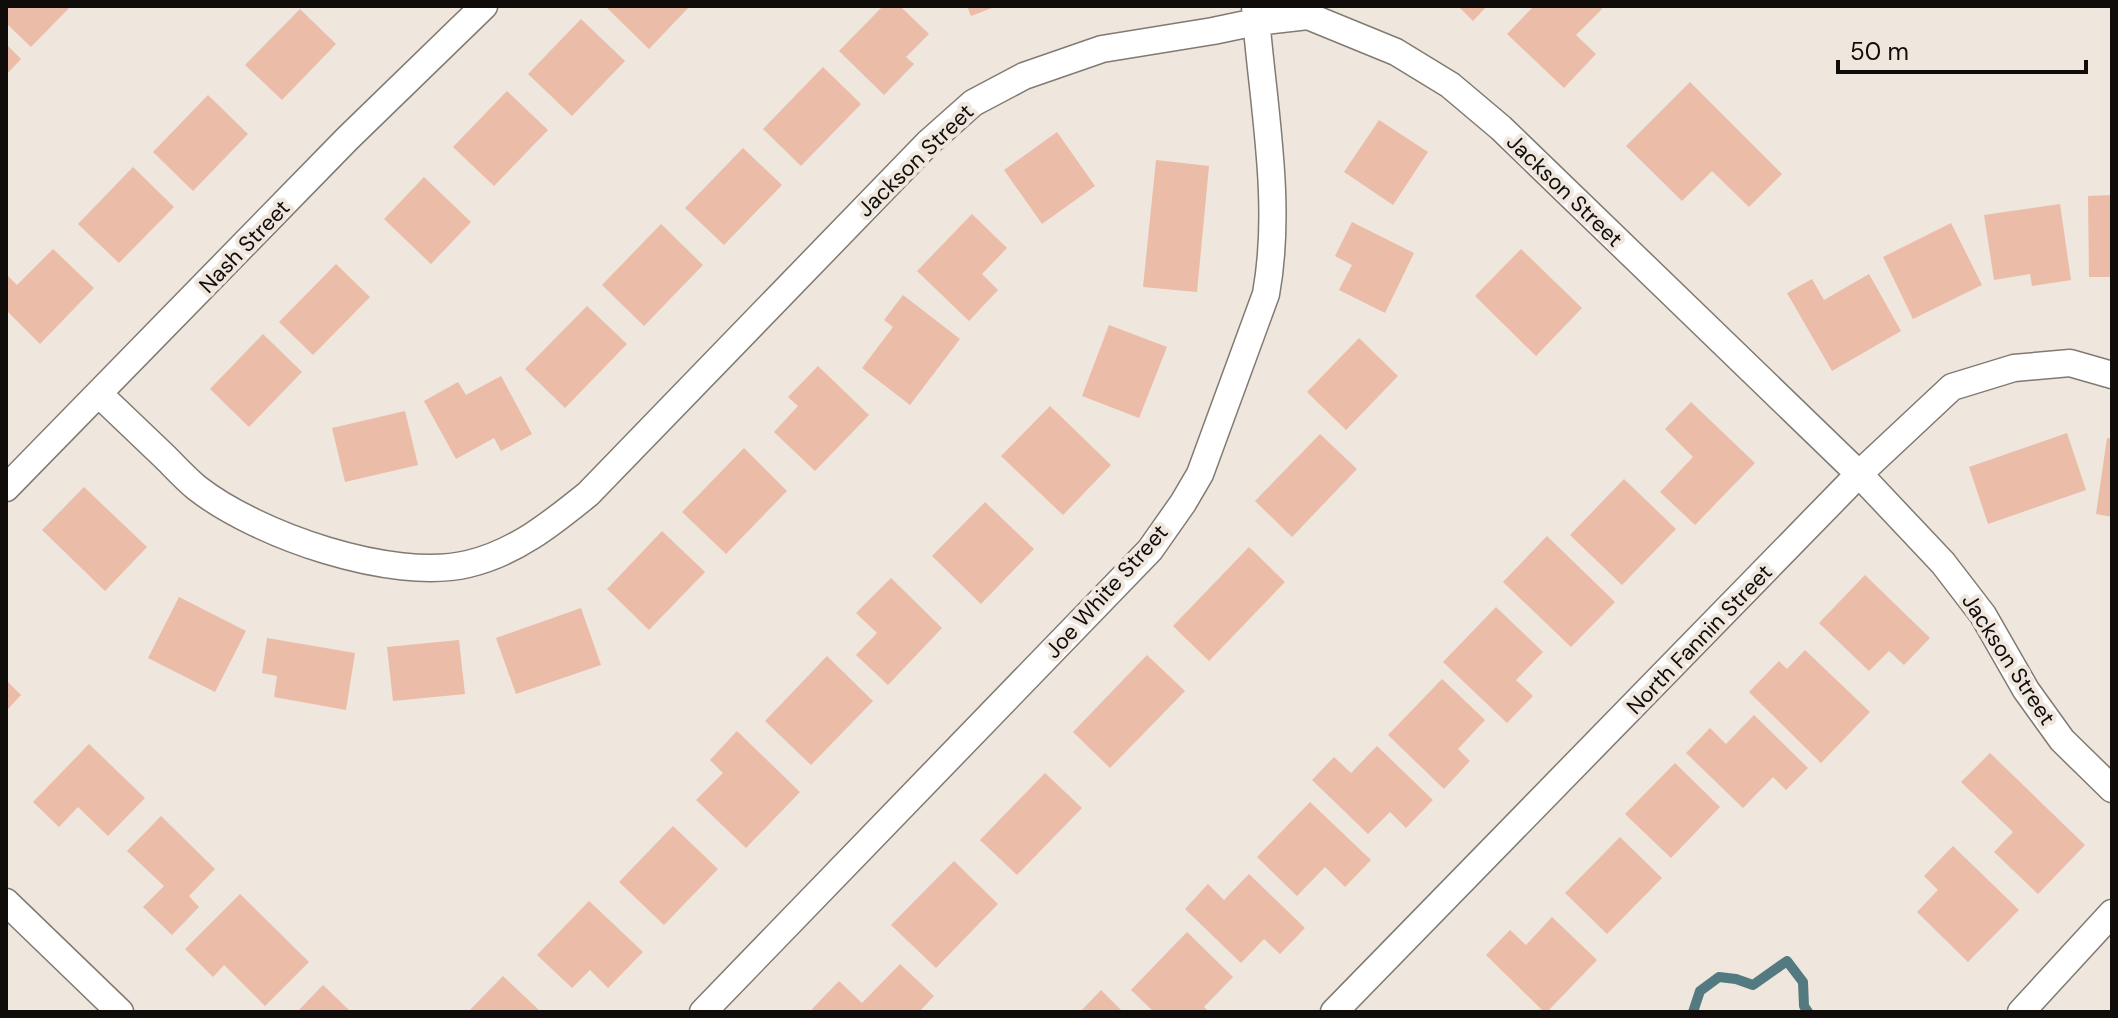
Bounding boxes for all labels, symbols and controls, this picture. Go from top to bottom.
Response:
scale bar [1838,24,2086,74]
text: 50 m [1850,36,1909,67]
street label: Jackson Street [851,97,980,223]
street label: Jackson Street [1500,127,1629,253]
street label: Nash Street [193,193,296,299]
street label: Joe White Street [1039,518,1174,664]
street label: North Fannin Street [1620,558,1779,721]
street label: Jackson Street [1955,588,2062,730]

